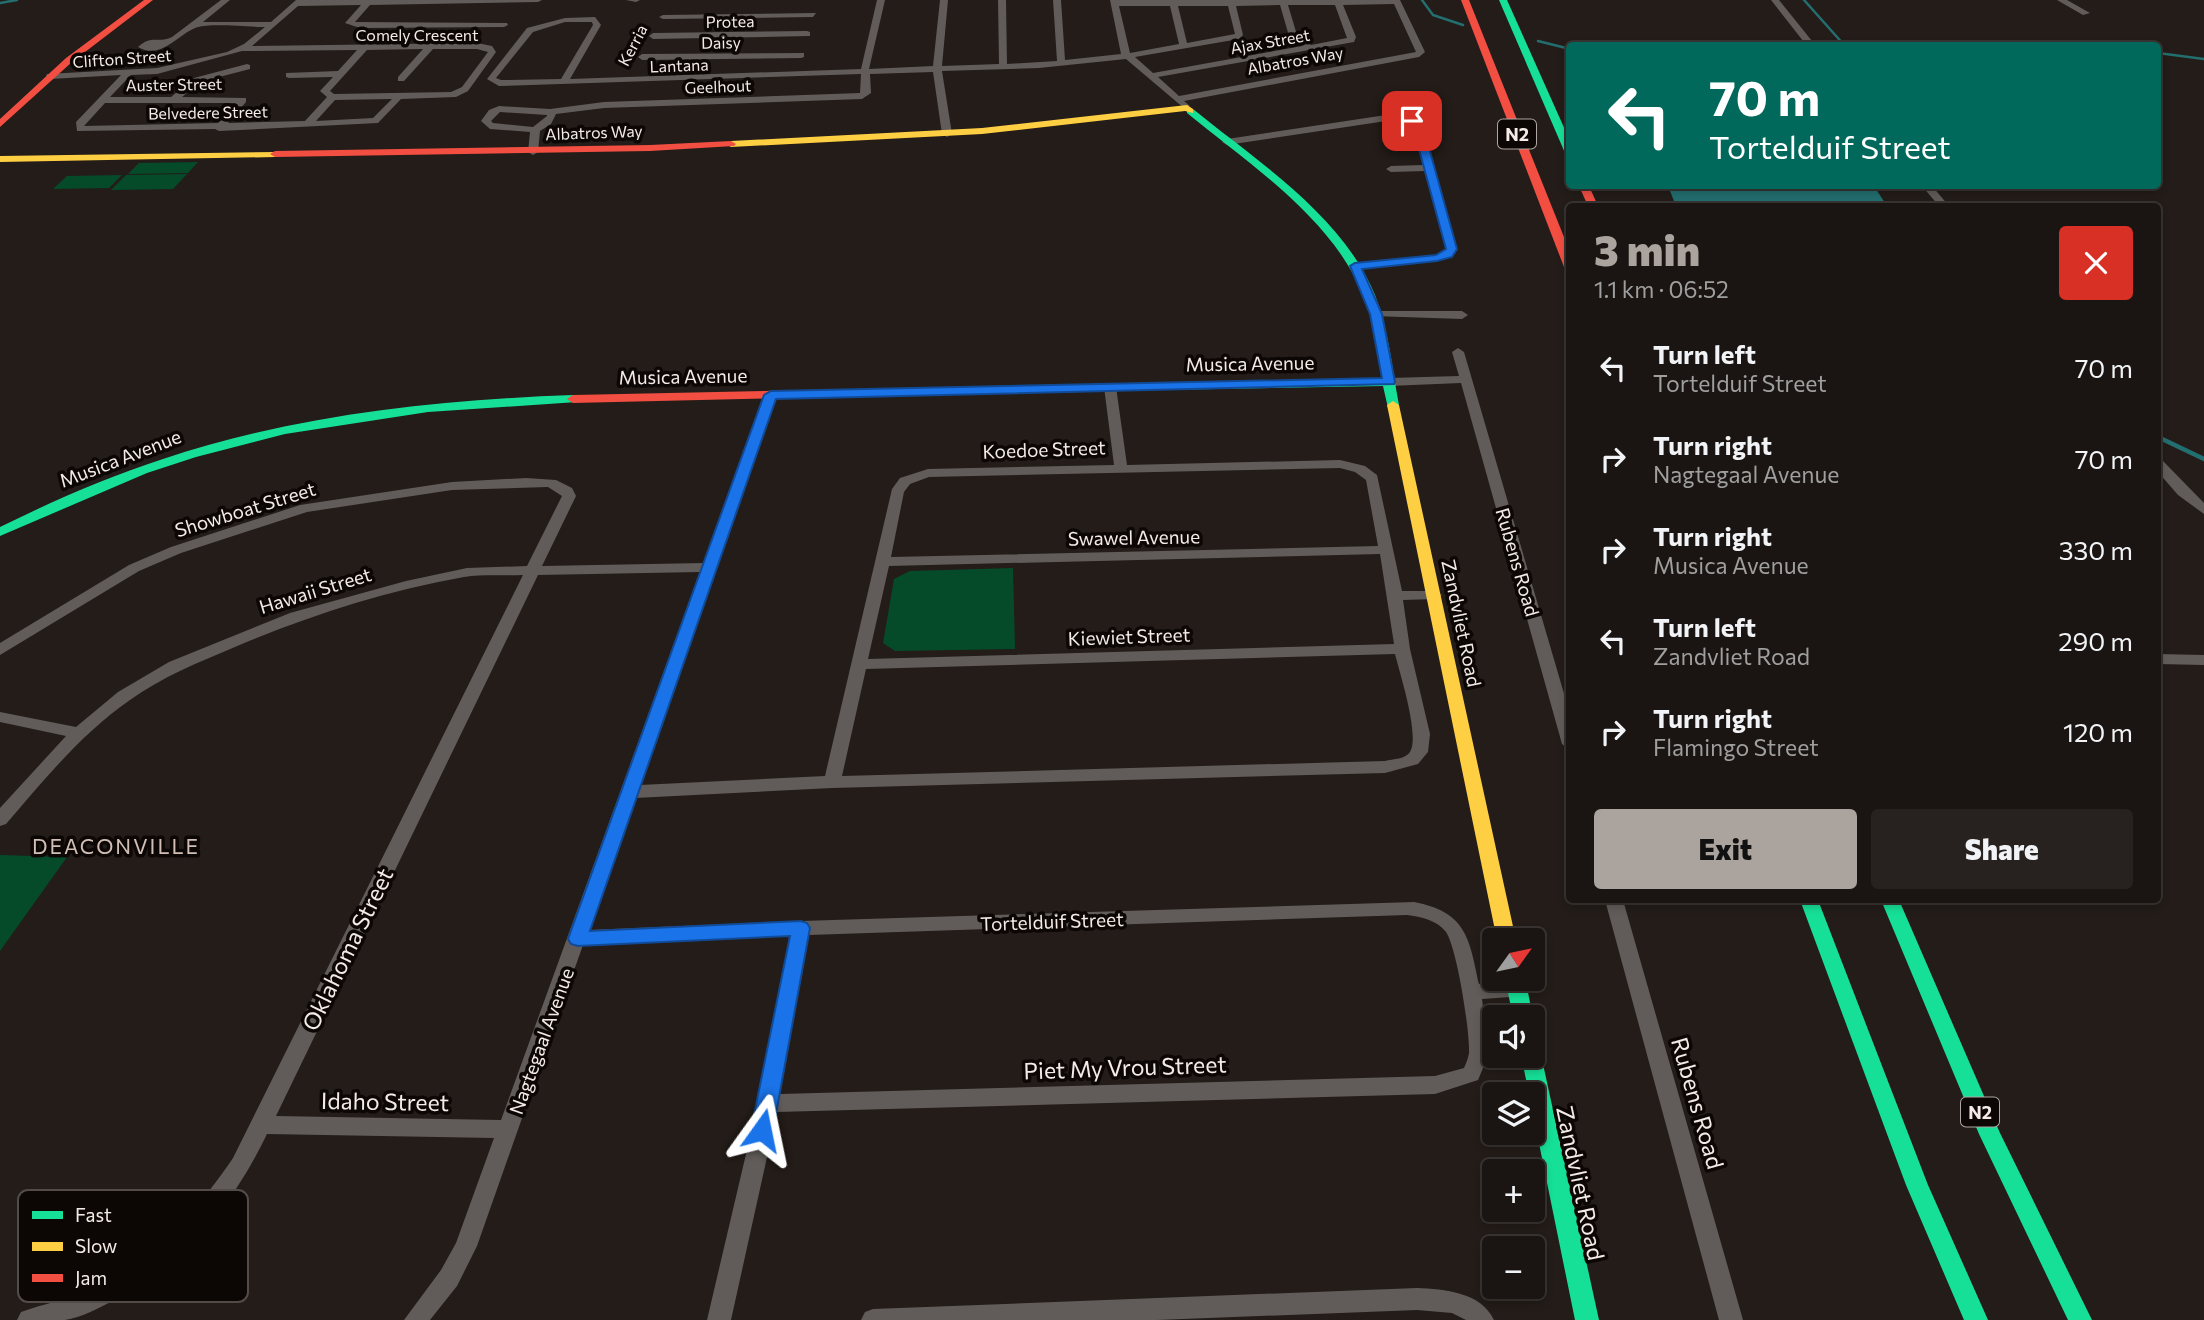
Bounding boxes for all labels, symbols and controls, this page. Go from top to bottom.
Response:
street label: Protea [705,11,755,31]
street label: Kerria [613,21,651,69]
street label: Comely Crescent [355,25,479,44]
street label: Ajax Street [1229,25,1312,57]
street label: Daisy [701,32,741,52]
street label: Albatros Way [1245,42,1345,78]
street label: Clifton Street [72,45,172,71]
street label: Lantana [649,54,709,76]
text: 70 m [1709,66,1820,126]
icon: left [1594,70,1685,161]
street label: Auster Street [126,74,223,94]
street label: Geelhout [684,75,752,97]
pin [1382,91,1442,151]
street label: Belvedere Street [148,101,268,123]
icon: arrive [1393,102,1431,140]
road number: N2 [1498,119,1536,148]
street label: Albatros Way [545,121,643,143]
text: Tortelduif Street [1709,126,1951,166]
text: 3 min [1594,223,1700,275]
button: close [2059,226,2133,300]
text: 1.1 km · 06:52 [1594,275,1729,303]
text: Turn left [1653,338,1756,369]
icon: left [1594,349,1632,387]
street label: Musica Avenue [1186,350,1314,376]
text: 70 m [2075,352,2133,383]
street label: Musica Avenue [619,363,747,389]
text: Tortelduif Street [1653,369,1827,397]
street label: Musica Avenue [56,424,184,492]
text: Turn right [1653,429,1772,460]
street label: Koedoe Street [982,435,1106,463]
icon: right [1594,440,1632,478]
text: 70 m [2075,443,2133,474]
text: Nagtegaal Avenue [1653,460,1840,488]
street label: Showboat Street [172,477,318,541]
street label: Rubens Road [1492,505,1544,619]
text: Turn right [1653,520,1772,551]
street label: Swawel Avenue [1068,524,1200,550]
icon: right [1594,531,1632,569]
text: 330 m [2059,534,2133,565]
text: Musica Avenue [1653,551,1809,579]
street label: Zandvliet Road [1437,557,1487,689]
street label: Hawaii Street [256,562,374,618]
text: Turn left [1653,611,1756,642]
street label: Kiewiet Street [1067,622,1191,650]
icon: left [1594,622,1632,660]
text: 290 m [2058,625,2133,656]
text: Zandvliet Road [1653,642,1810,670]
text: Turn right [1653,702,1772,733]
icon: right [1594,713,1632,751]
text: 120 m [2063,716,2133,747]
text: Flamingo Street [1653,733,1819,761]
button: Exit [1594,809,1857,889]
button: Share [1871,809,2133,889]
district label: DEACONVILLE [32,833,200,858]
street label: Oklahoma Street [295,863,399,1035]
street label: Tortelduif Street [980,907,1124,935]
north arrow [1482,928,1545,990]
map controls [1482,928,1545,1299]
street label: Nagtegaal Avenue [504,965,578,1117]
button: sound [1482,1005,1545,1068]
street label: Rubens Road [1666,1034,1730,1172]
street label: Piet My Vrou Street [1023,1049,1227,1085]
button: layers [1482,1082,1545,1145]
street label: Idaho Street [321,1086,449,1116]
position arrow [725,1093,799,1167]
road number: N2 [1961,1098,1999,1126]
street label: Zandvliet Road [1551,1103,1611,1263]
button: + [1482,1159,1545,1222]
legend [18,1190,248,1302]
text: Fast [75,1203,112,1226]
text: Slow [75,1234,117,1257]
button: − [1482,1236,1545,1299]
text: Jam [75,1266,107,1289]

